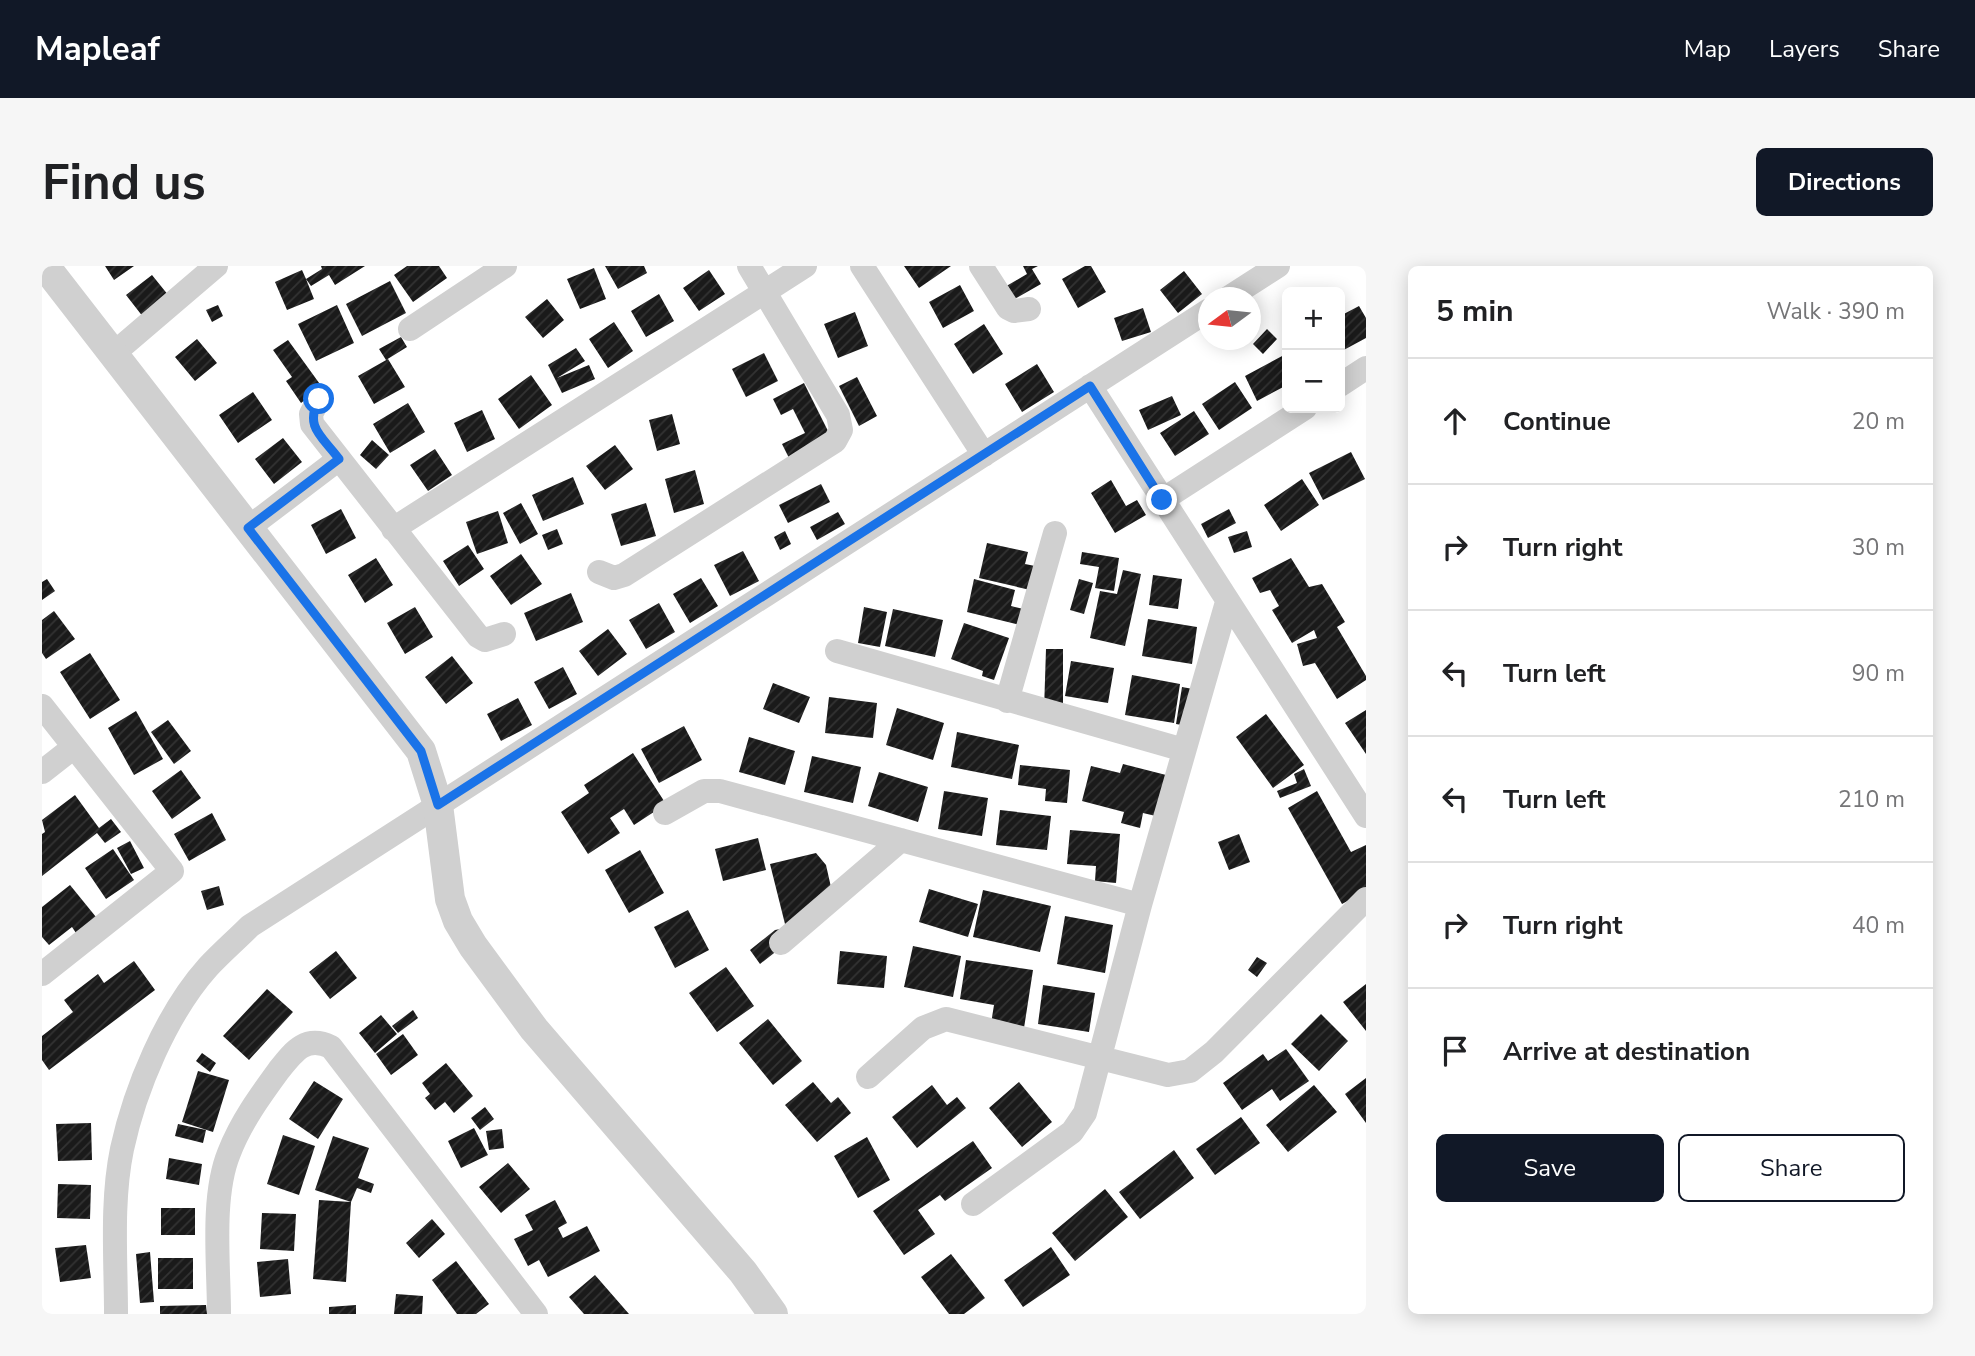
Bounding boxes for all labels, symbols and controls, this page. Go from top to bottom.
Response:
text: Mapleaf [35,27,160,72]
text: Map [1684,33,1731,65]
text: Layers [1769,33,1840,65]
text: Share [1878,33,1940,65]
button: Directions [1756,148,1933,216]
text: Find us [42,149,206,216]
north arrow [1198,287,1261,350]
map controls [1282,287,1345,413]
button: + [1282,287,1345,350]
text: 5 min [1436,291,1514,332]
text: Walk · 390 m [1766,296,1905,327]
button: − [1282,350,1345,413]
route start [303,383,334,414]
icon: ahead [1436,402,1474,440]
text: Continue [1503,404,1611,439]
text: 20 m [1852,406,1905,437]
route end [1146,484,1177,515]
icon: right [1436,528,1474,566]
text: Turn right [1503,530,1622,565]
text: 30 m [1852,532,1905,563]
icon: left [1436,654,1474,692]
text: Turn left [1503,656,1606,691]
text: 90 m [1852,658,1905,689]
icon: left [1436,780,1474,818]
text: Turn left [1503,782,1606,817]
text: 210 m [1838,784,1905,815]
icon: right [1436,906,1474,944]
text: Turn right [1503,908,1622,943]
text: 40 m [1852,910,1905,941]
icon: arrive [1436,1032,1474,1070]
text: Arrive at destination [1503,1034,1750,1069]
button: Save [1436,1134,1664,1202]
button: Share [1678,1134,1905,1202]

